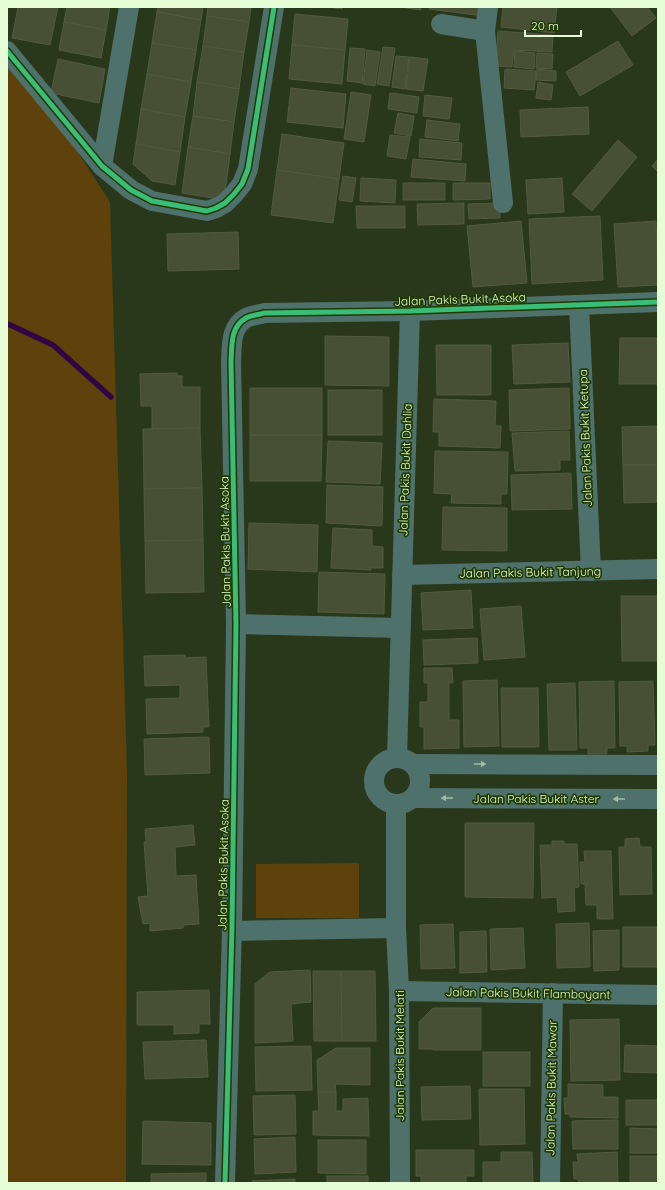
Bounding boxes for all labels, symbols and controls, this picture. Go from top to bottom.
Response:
scale bar [525,12,581,38]
text: 20 m [531,18,559,33]
street label: Jalan Pakis Bukit Asoka [394,289,526,309]
street label: Jalan Pakis Bukit Ketupa [575,369,595,507]
street label: Jalan Pakis Bukit Dahlia [395,403,415,537]
street label: Jalan Pakis Bukit Asoka [216,476,234,608]
street label: Jalan Pakis Bukit Tanjung [459,563,601,581]
one-way arrow [474,761,487,767]
street label: Jalan Pakis Bukit Aster [473,791,600,806]
one-way arrow [440,795,453,801]
one-way arrow [612,796,625,802]
street label: Jalan Pakis Bukit Asoka [214,799,232,931]
street label: Jalan Pakis Bukit Flamboyant [445,984,611,1002]
street label: Jalan Pakis Bukit Melati [392,991,407,1121]
street label: Jalan Pakis Bukit Mawar [542,1020,560,1156]

